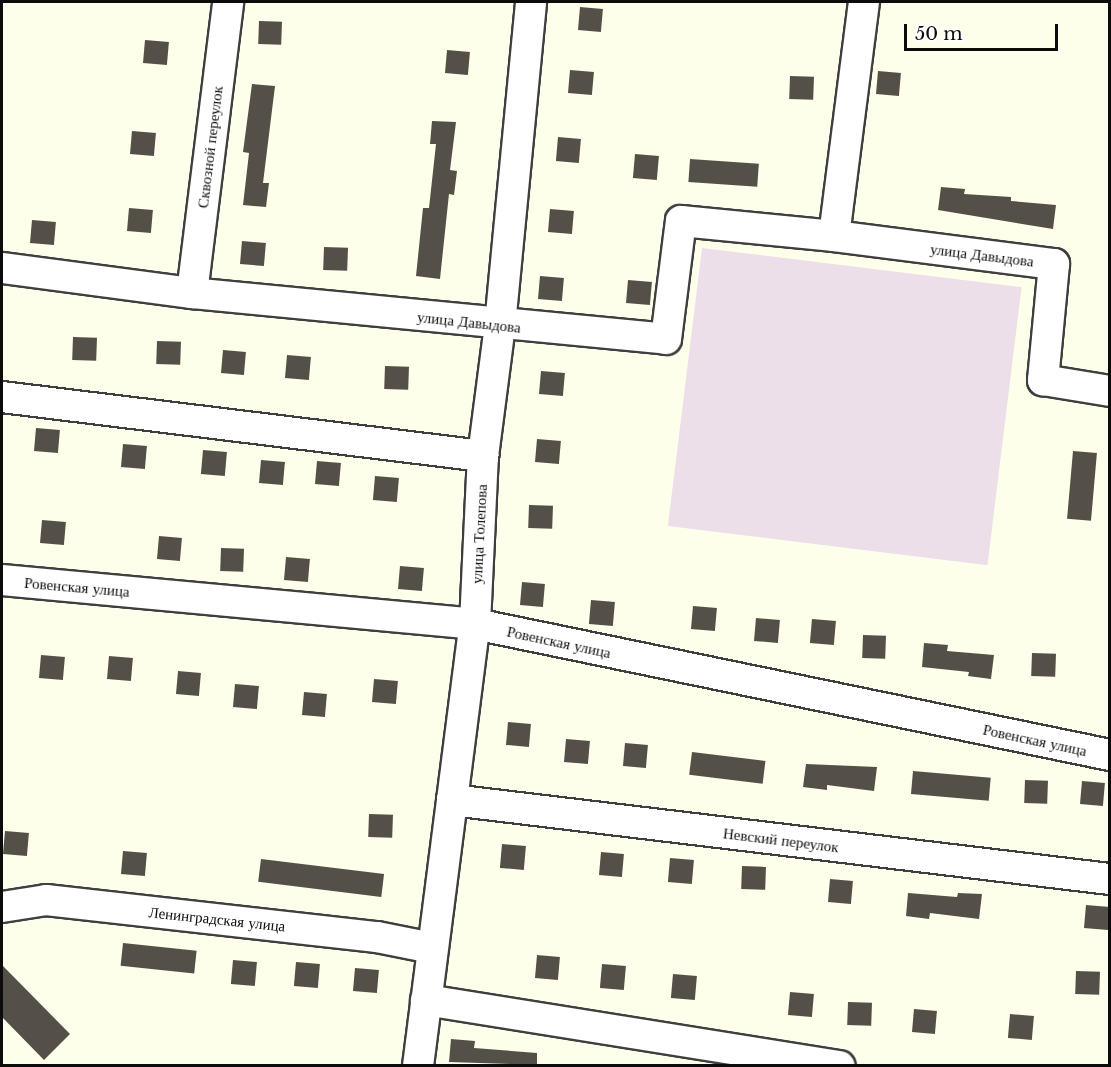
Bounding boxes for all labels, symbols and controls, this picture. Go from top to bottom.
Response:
scale bar [907,12,1062,50]
text: 50 m [915,23,963,45]
street label: Сквозной переулок [194,85,226,209]
street label: улица Давыдова [929,240,1035,270]
street label: улица Давыдова [416,308,522,336]
street label: улица Толепова [467,484,491,584]
street label: Ровенская улица [24,573,130,601]
street label: Ровенская улица [505,622,613,662]
street label: Ровенская улица [981,720,1089,760]
street label: Невский переулок [722,824,840,856]
street label: Ленинградская улица [148,903,286,935]

